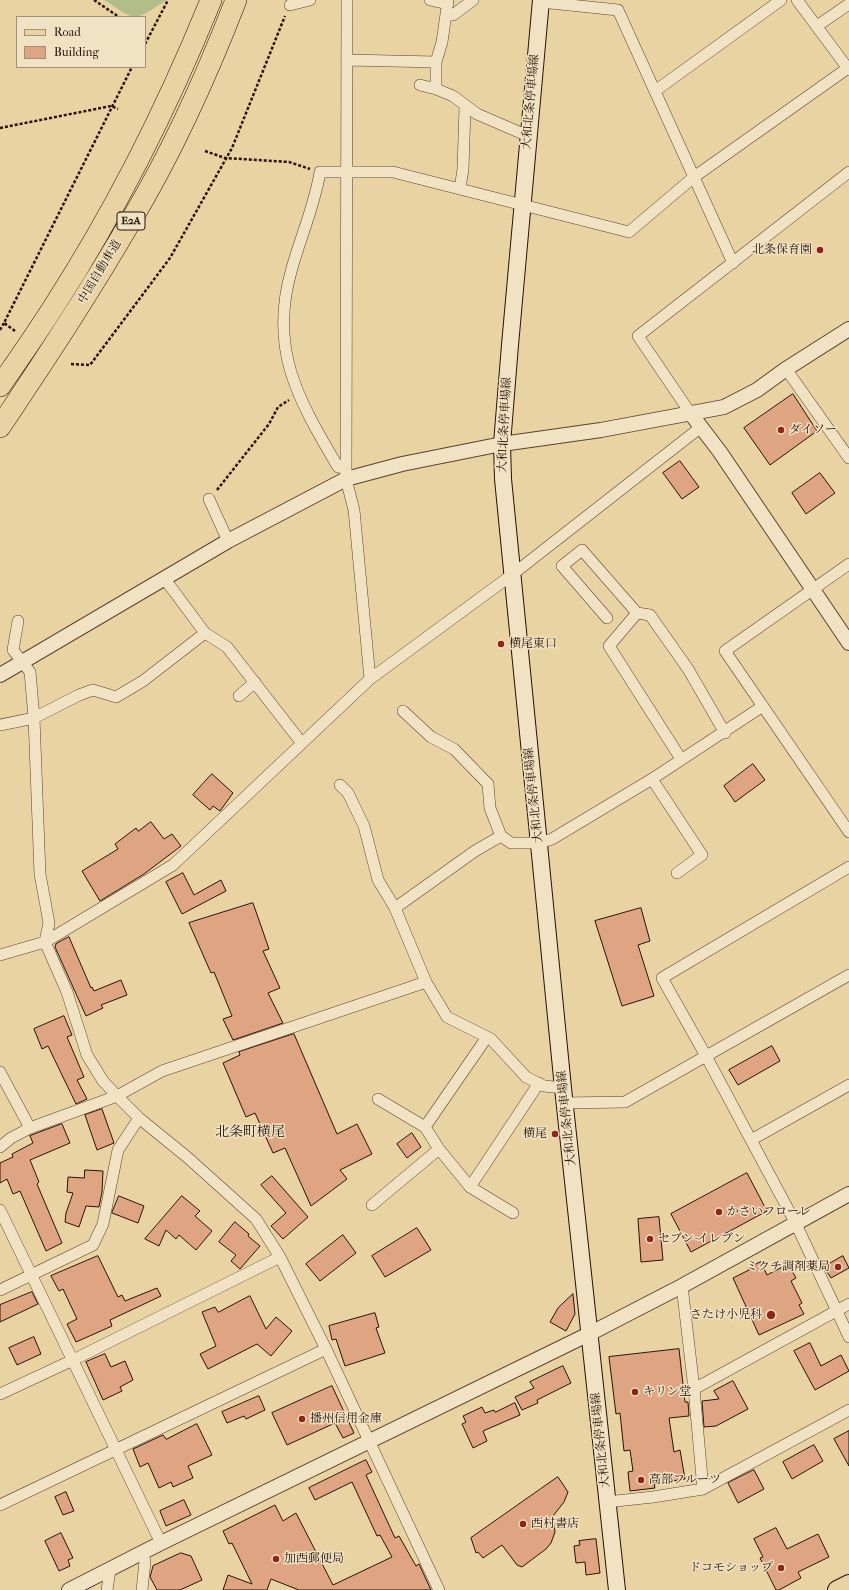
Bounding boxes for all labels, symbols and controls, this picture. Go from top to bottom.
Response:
legend [16,16,146,68]
text: Road [54,25,81,39]
text: Building [54,45,99,59]
street label: 大和北条停車場線 [520,54,542,150]
road number: E2A [117,212,145,230]
street label: 中国自動車道 [75,237,125,307]
place label: 北条保育園 [752,243,812,257]
marker: 北条保育園 [815,245,825,255]
street label: 大和北条停車場線 [495,377,515,473]
place label: ダイソー [789,423,837,437]
marker: ダイソー [776,425,786,435]
place label: 横尾東口 [509,637,557,651]
marker: 横尾東口 [496,639,506,649]
street label: 大和北条停車場線 [522,747,546,843]
street label: 大和北条停車場線 [555,1070,579,1166]
district label: 北条町横尾 [215,1125,285,1141]
place label: 横尾 [523,1127,547,1141]
marker: 横尾 [550,1129,560,1139]
place label: かさいフローレ [727,1205,811,1219]
marker: かさいフローレ [714,1207,724,1217]
place label: セブン-イレブン [658,1232,745,1246]
marker: セブン-イレブン [645,1234,655,1244]
place label: ミクチ調剤薬局 [746,1260,830,1274]
marker: ミクチ調剤薬局 [833,1262,843,1272]
place label: さたけ小児科 [690,1308,762,1322]
marker: さたけ小児科 [765,1309,777,1321]
place label: キリン堂 [643,1385,691,1399]
marker: キリン堂 [630,1387,640,1397]
street label: 大和北条停車場線 [589,1392,613,1488]
place label: 播州信用金庫 [310,1412,382,1426]
marker: 播州信用金庫 [297,1414,307,1424]
place label: 高部フルーツ [649,1473,721,1487]
marker: 高部フルーツ [636,1475,646,1485]
place label: 西村書店 [531,1517,579,1531]
marker: 西村書店 [518,1519,528,1529]
place label: 加西郵便局 [284,1552,344,1566]
marker: 加西郵便局 [271,1554,281,1564]
place label: ドコモショップ [689,1561,773,1575]
marker: ドコモショップ [776,1563,786,1573]

